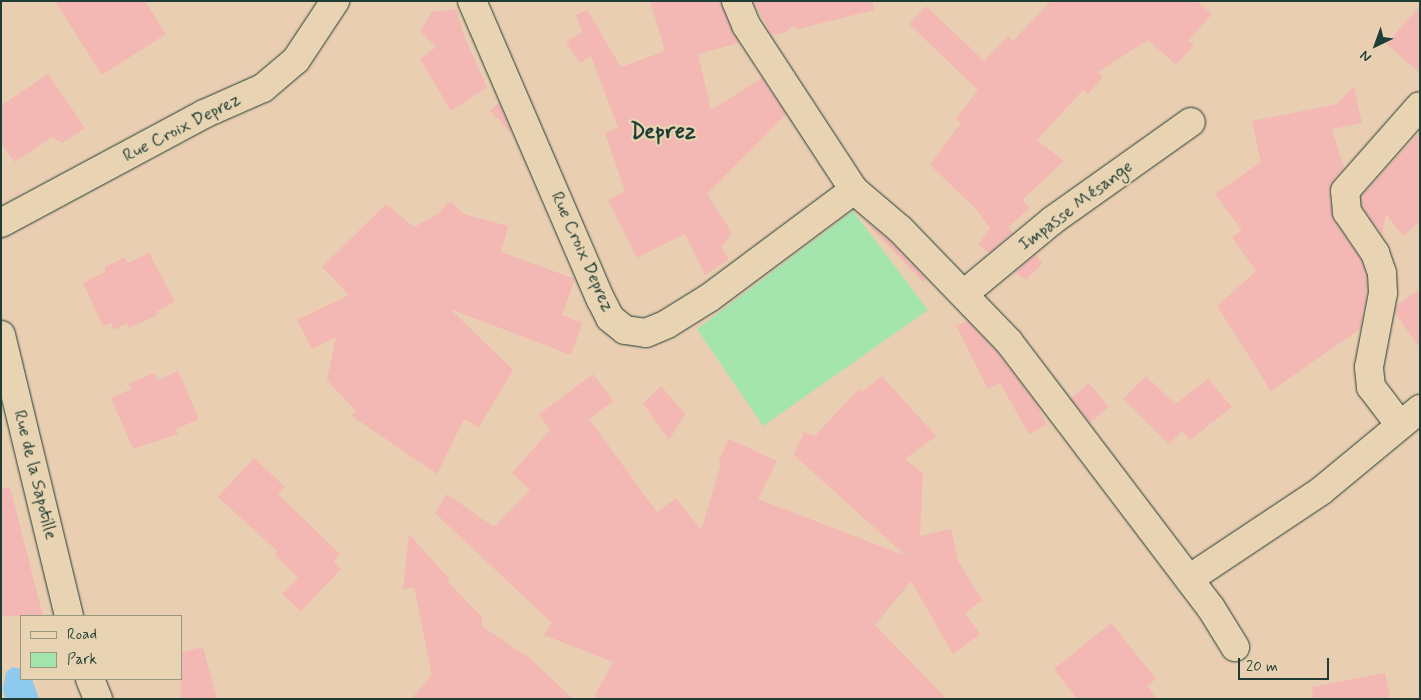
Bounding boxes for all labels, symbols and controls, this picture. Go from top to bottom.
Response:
north arrow [1351,20,1401,70]
text: N [1356,46,1375,66]
street label: Rue Croix Deprez [118,88,246,168]
district label: Deprez [630,120,696,146]
street label: Impasse Mésange [1015,156,1137,256]
street label: Rue Croix Deprez [545,187,619,317]
street label: Rue de la Sapotille [8,407,62,543]
legend [20,615,182,680]
text: Road [67,625,97,645]
scale bar [1241,648,1332,680]
text: Park [67,650,97,670]
text: 20 m [1246,657,1278,677]

